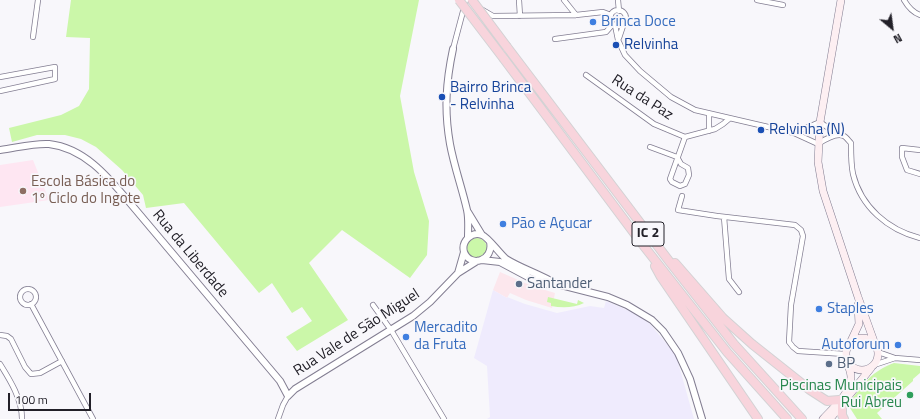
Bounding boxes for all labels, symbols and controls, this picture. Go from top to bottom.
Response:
north arrow [872,8,912,48]
place label: Brinca Doce [601,13,676,31]
marker: Brinca Doce [588,17,598,27]
text: N [891,30,905,47]
place label: Relvinha [624,36,678,54]
marker: Relvinha [611,40,621,50]
street label: Rua da Paz [608,71,676,125]
place label: Bairro Brinca - Relvinha [450,79,531,114]
marker: Bairro Brinca - Relvinha [437,92,447,102]
place label: Relvinha (N) [769,121,845,139]
marker: Relvinha (N) [756,125,766,135]
place label: Escola Básica do 1º Ciclo do Ingote [31,173,140,208]
marker: Escola Básica do 1º Ciclo do Ingote [18,186,28,196]
street label: Rua da Liberdade [148,207,232,301]
place label: Pão e Açucar [511,215,592,233]
marker: Pão e Açucar [498,219,508,229]
road number: IC 2 [632,222,664,246]
place label: Santander [527,275,592,293]
marker: Santander [514,279,524,289]
street label: Rua Vale de São Miguel [291,286,423,380]
place label: Staples [827,300,874,318]
marker: Staples [814,304,824,314]
place label: Mercadito da Fruta [414,319,478,354]
marker: Mercadito da Fruta [401,332,411,342]
place label: Autoforum [821,336,890,354]
marker: Autoforum [893,340,903,350]
place label: BP [837,355,855,373]
marker: BP [824,359,834,369]
place label: Piscinas Municipais Rui Abreu [780,377,902,412]
scale bar [10,385,93,411]
text: 100 m [15,390,48,409]
marker: Piscinas Municipais Rui Abreu [905,390,915,400]

